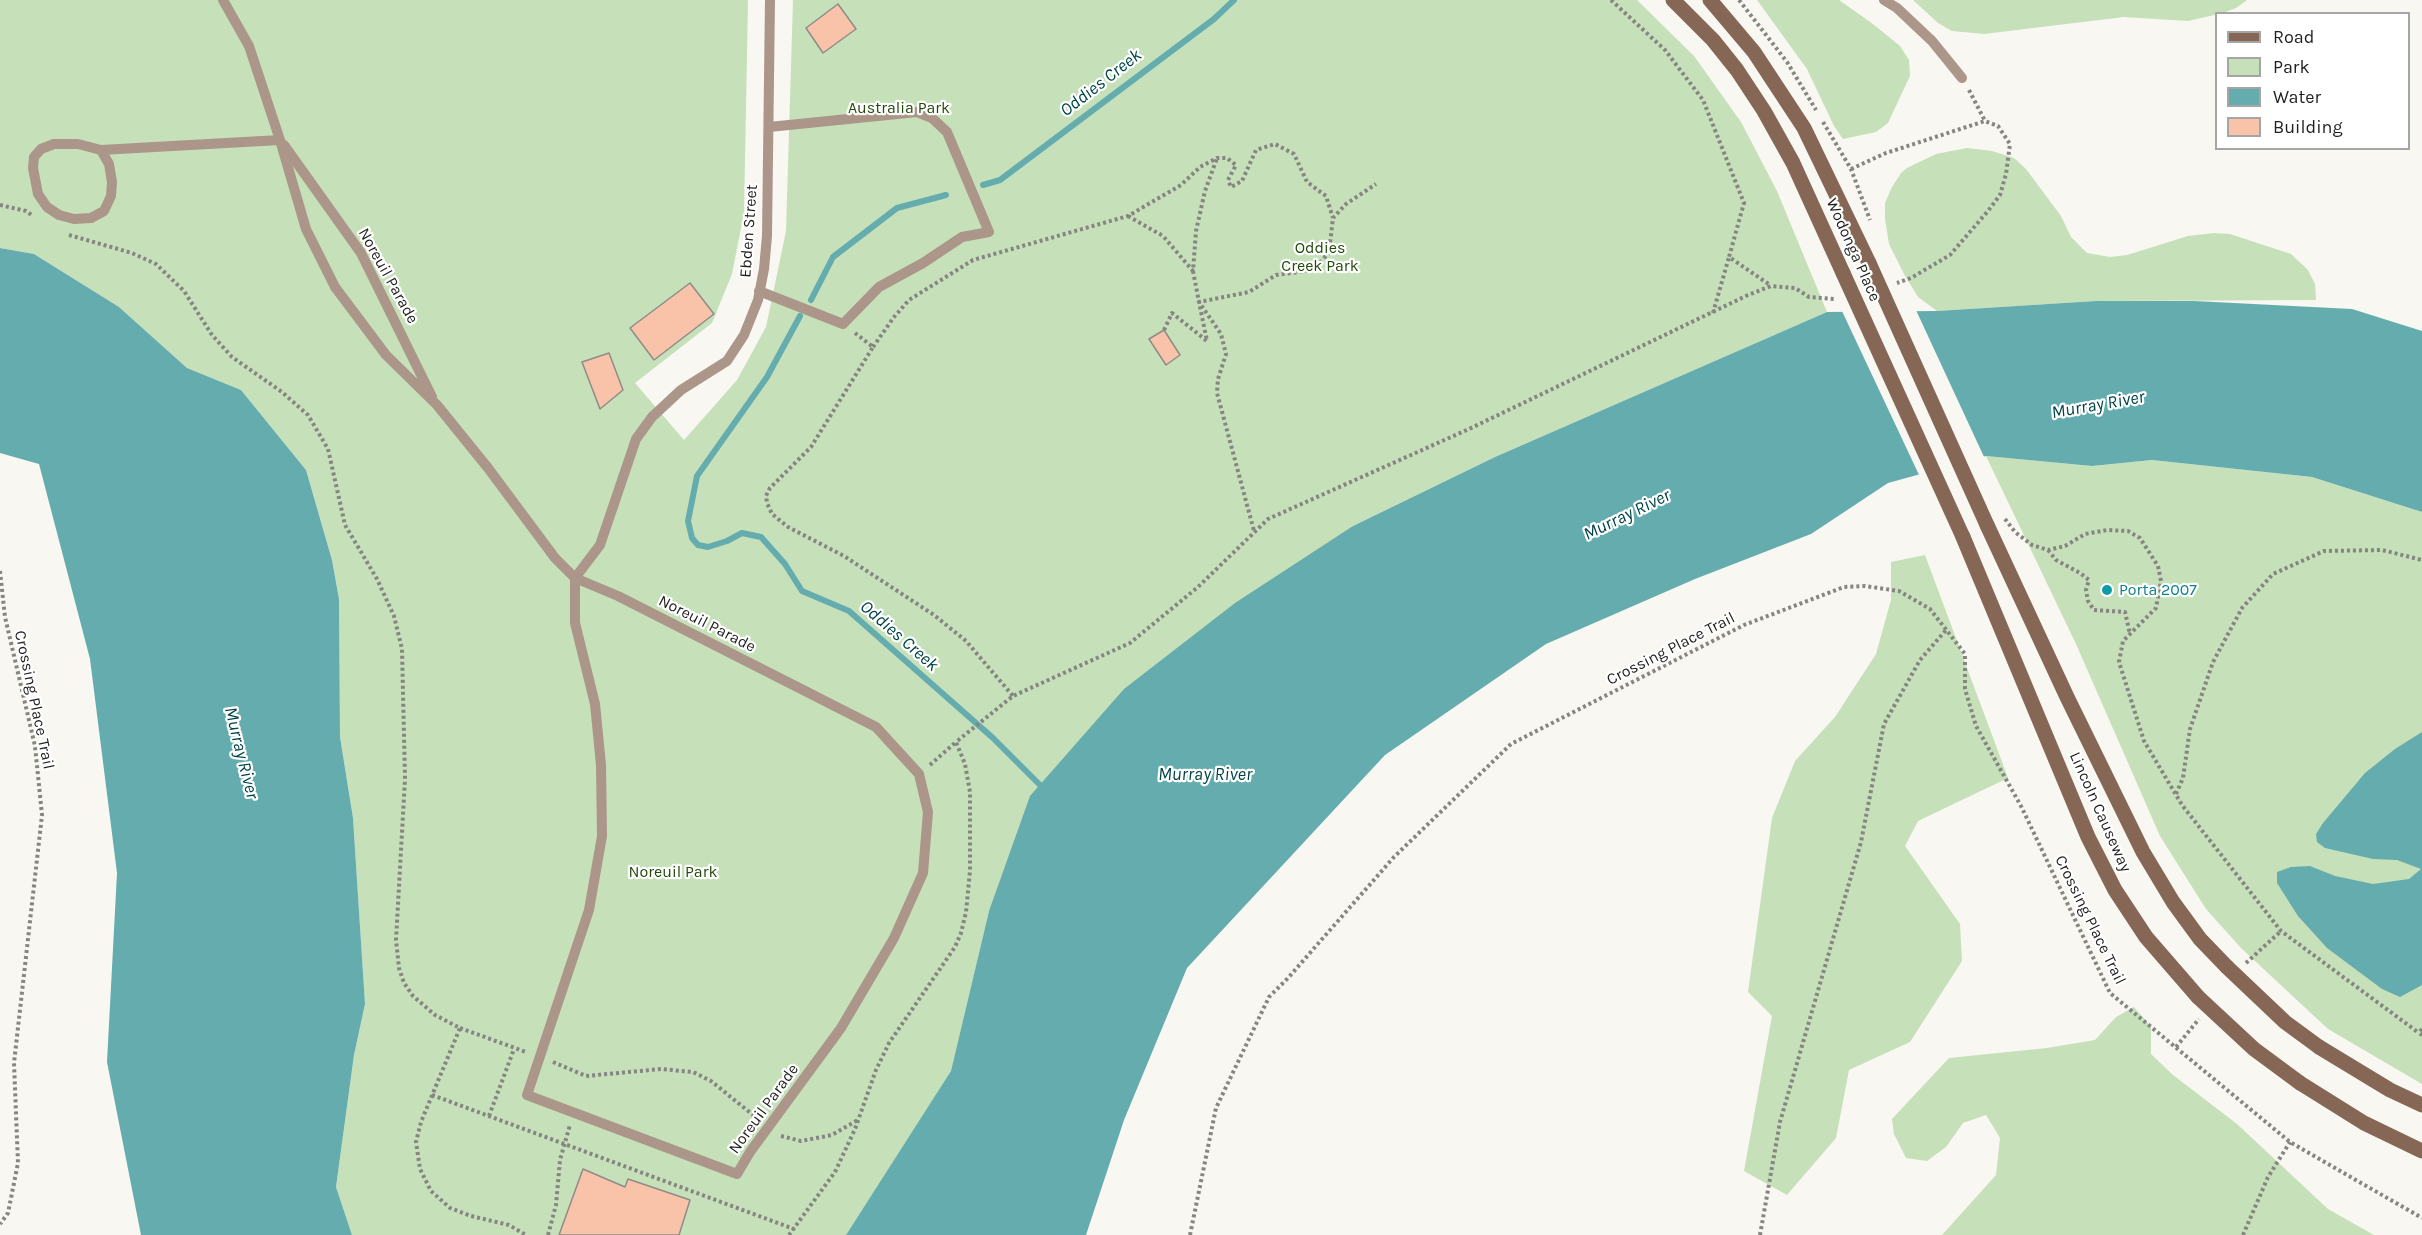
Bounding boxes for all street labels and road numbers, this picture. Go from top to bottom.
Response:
street label: Ebden Street [736,184,762,278]
street label: Wodonga Place [1822,196,1884,304]
street label: Noreuil Parade [354,225,422,327]
street label: Noreuil Parade [655,591,759,657]
street label: Crossing Place Trail [1604,608,1738,690]
street label: Crossing Place Trail [10,629,58,771]
street label: Lincoln Causeway [2065,749,2135,875]
street label: Crossing Place Trail [2050,852,2130,988]
street label: Noreuil Parade [725,1060,803,1158]

